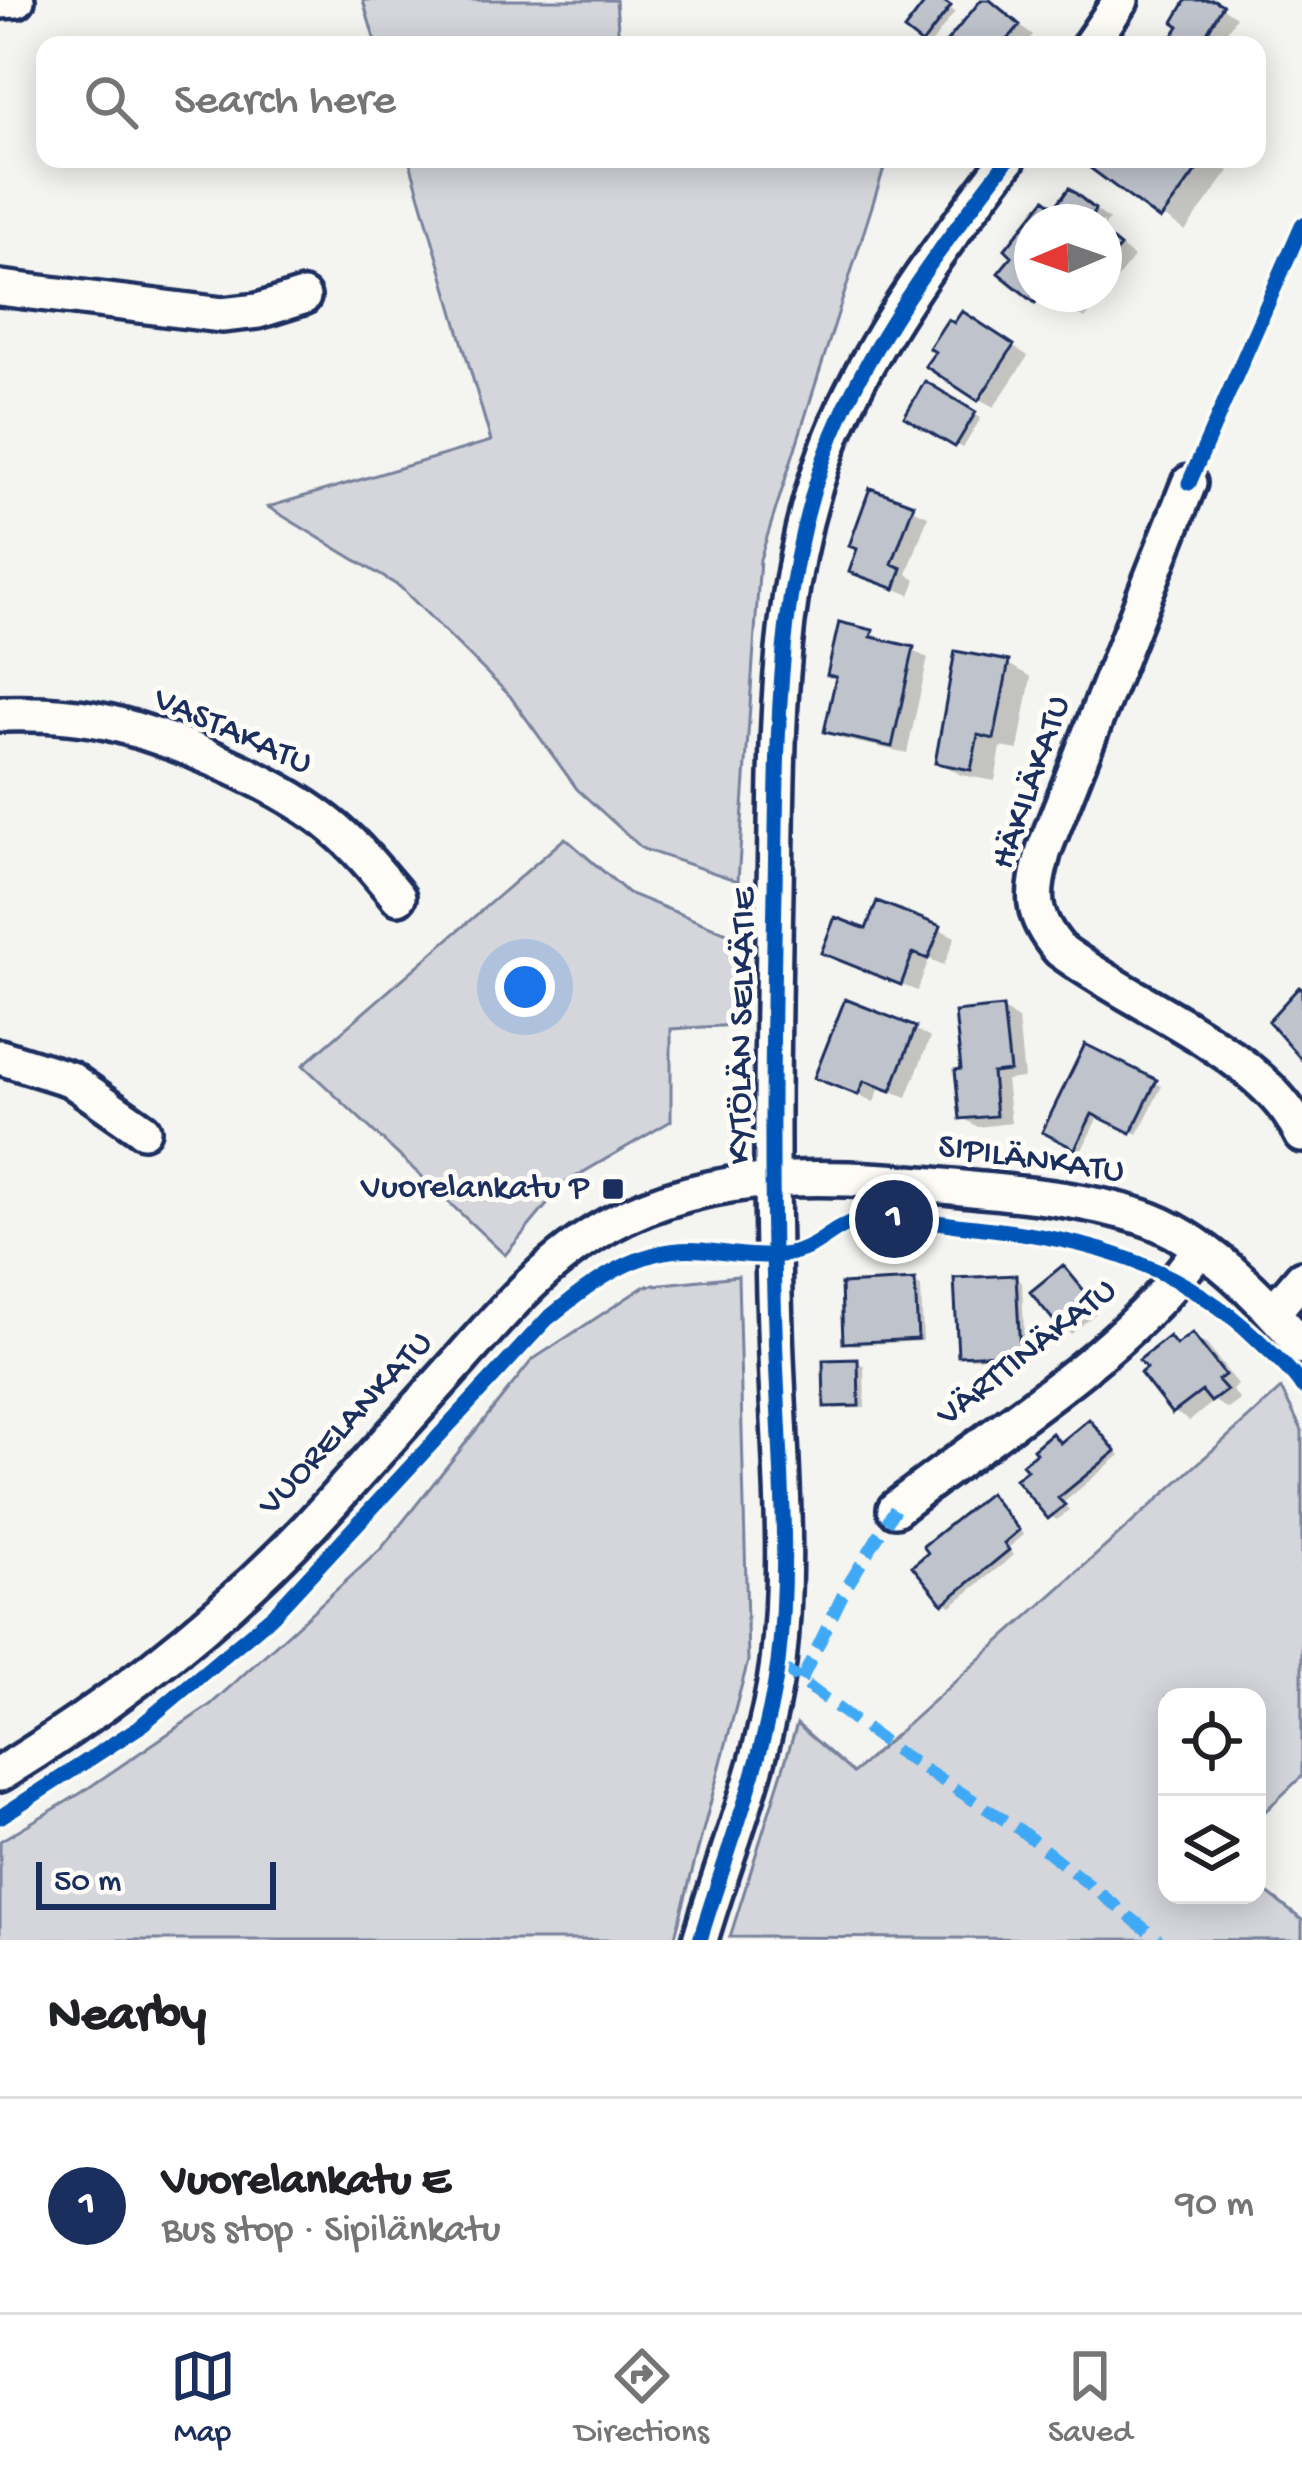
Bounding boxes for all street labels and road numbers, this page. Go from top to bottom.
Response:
street label: VASTAKATU [145,679,318,787]
street label: HÄKILÄKATU [983,691,1083,875]
street label: KYTÖLÄN SELKÄTIE [720,886,768,1165]
street label: SIPILÄNKATU [935,1127,1127,1195]
street label: VÄRTTINÄKATU [929,1270,1127,1438]
street label: VUORELANKATU [250,1324,444,1527]

